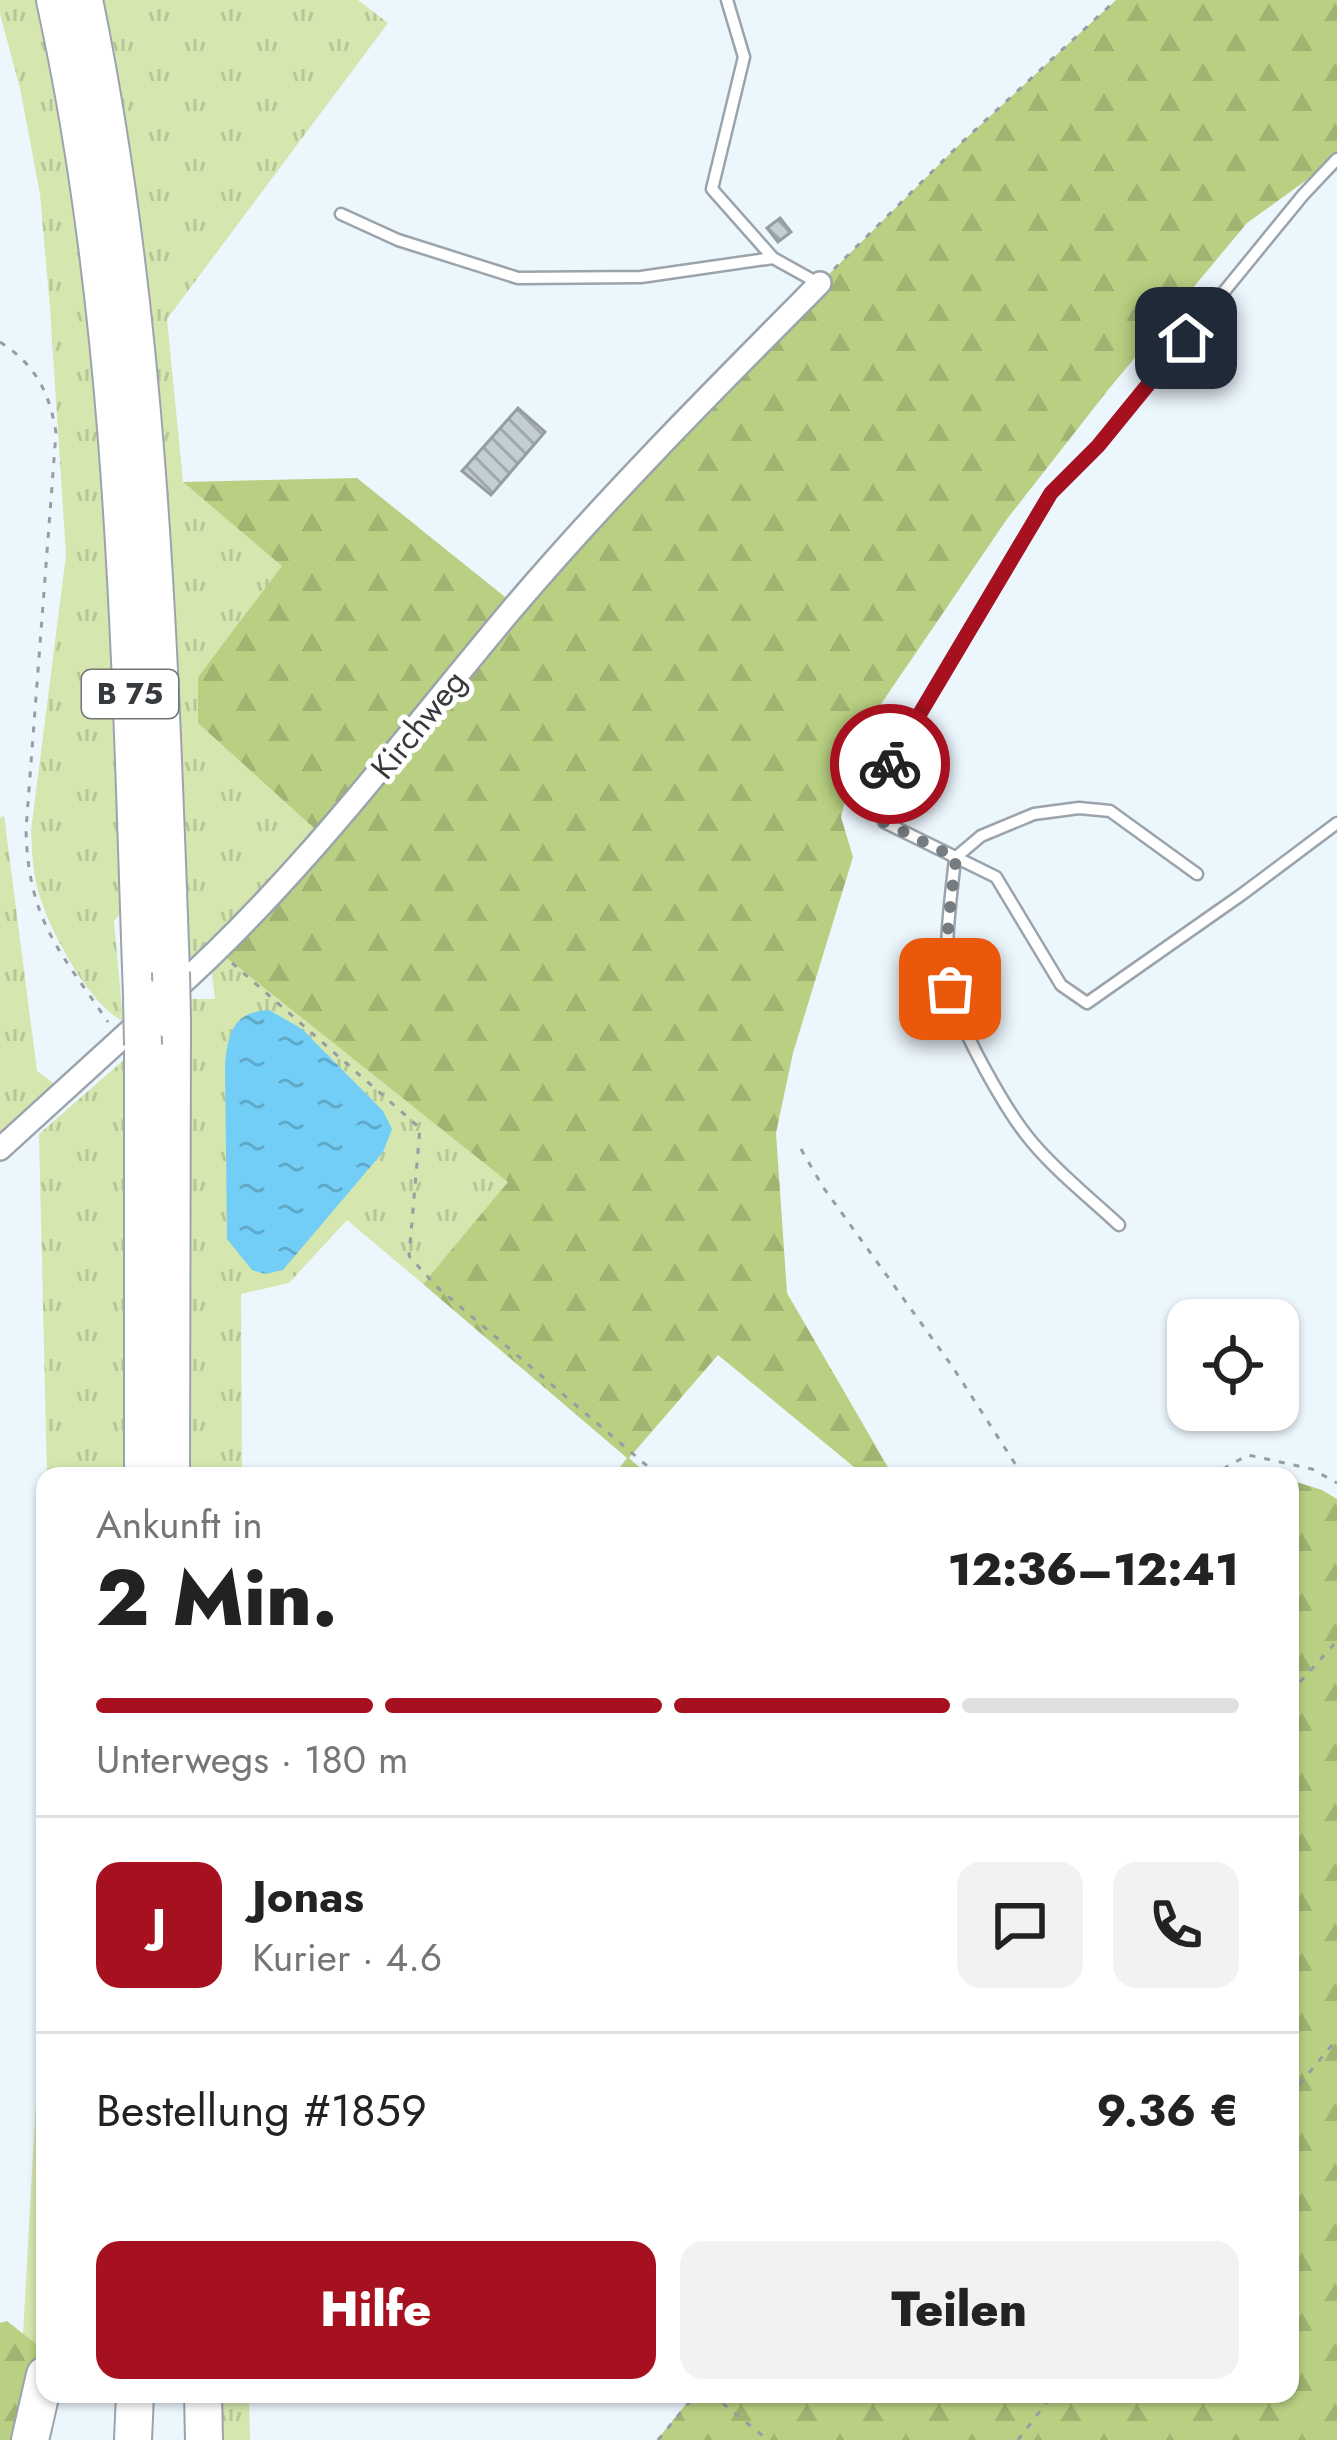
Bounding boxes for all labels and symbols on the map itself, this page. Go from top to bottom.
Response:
pin [1135,287,1237,389]
street label: Kirchweg [360,660,477,789]
road number: B 75 [82,670,178,718]
courier [830,704,950,824]
pin [899,938,1001,1040]

